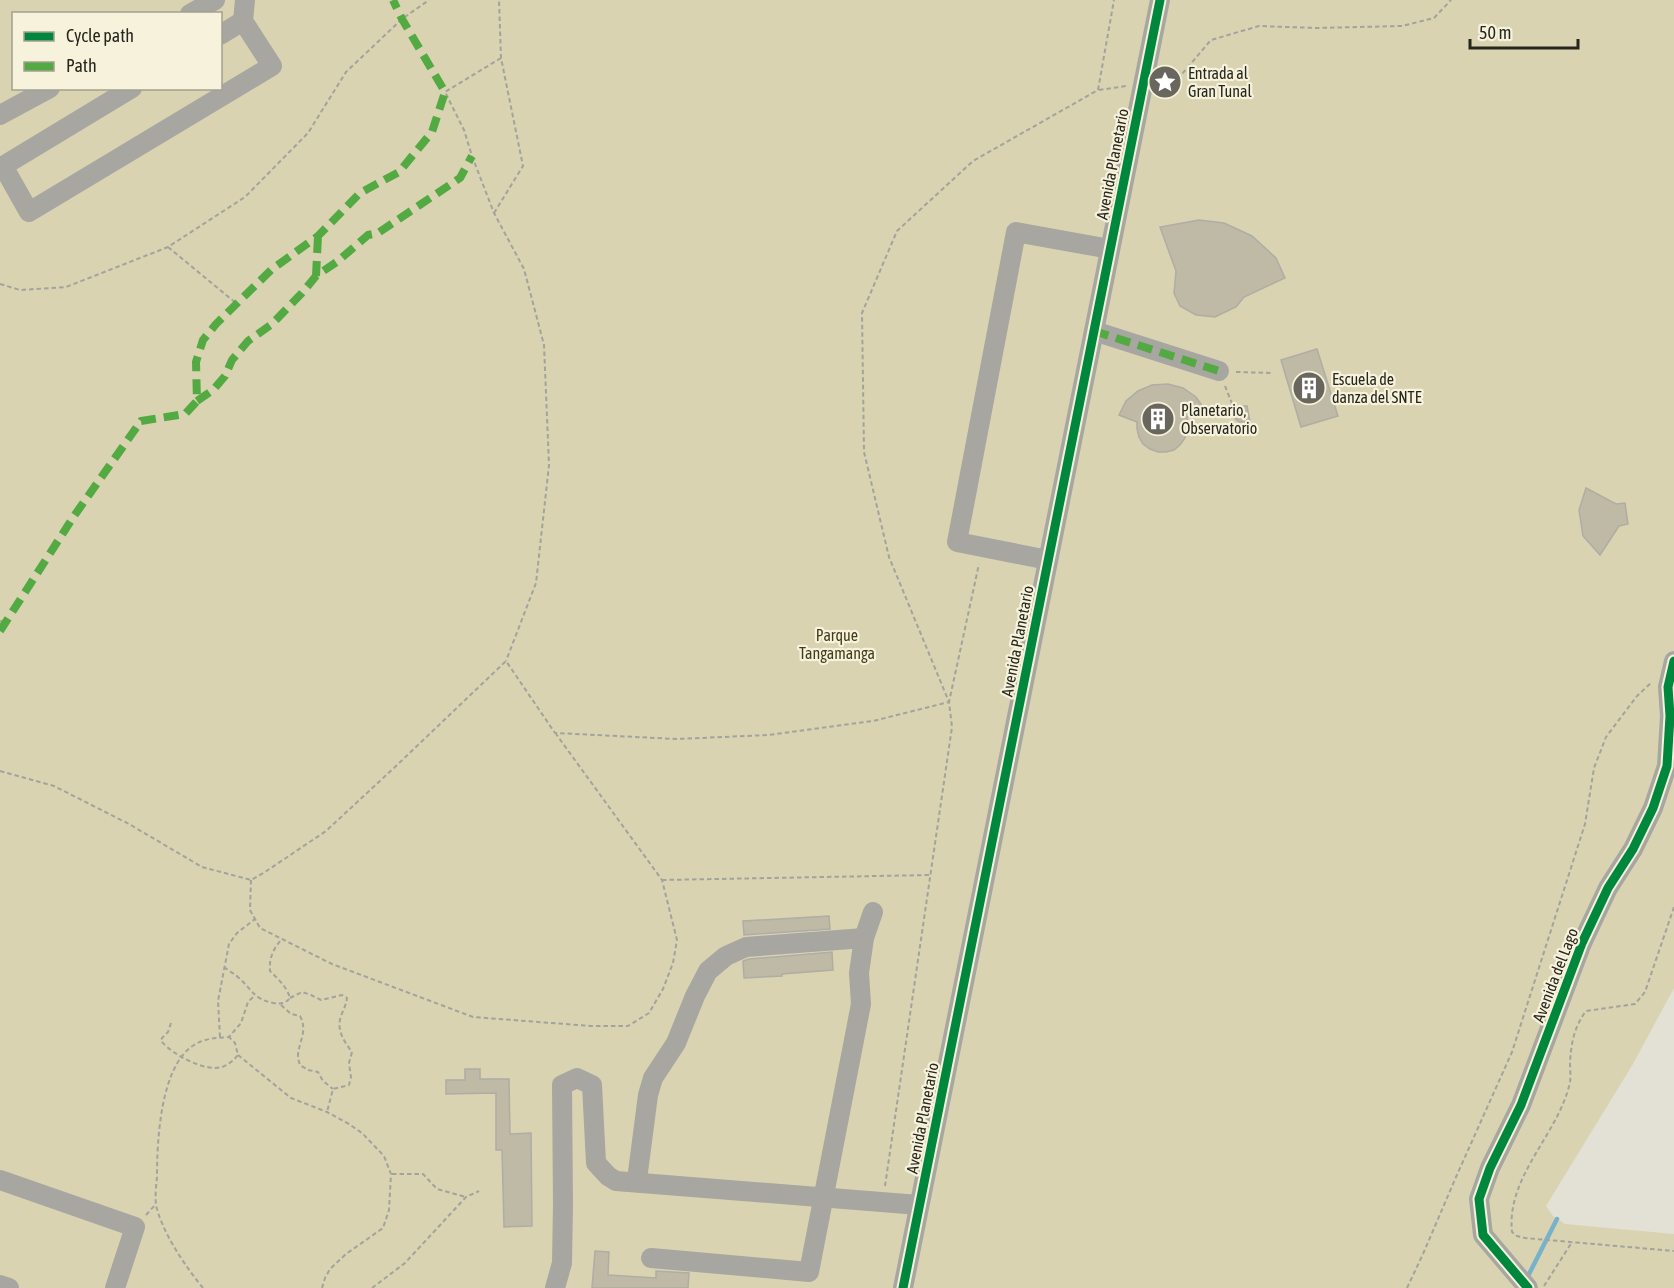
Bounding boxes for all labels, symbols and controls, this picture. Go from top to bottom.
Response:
legend [12,12,222,90]
scale bar [1470,12,1578,50]
text: 50 m [1479,22,1511,43]
text: Cycle path [66,25,134,46]
text: Path [66,55,97,76]
place icon: Entrada al Gran Tunal [1147,64,1183,100]
place label: Entrada al Gran Tunal [1188,64,1252,100]
street label: Avenida Planetario [1092,107,1132,221]
building icon: Escuela de danza del SNTE [1291,370,1327,406]
place label: Escuela de danza del SNTE [1332,370,1422,406]
building icon: Planetario, Observatorio [1140,401,1176,437]
place label: Planetario, Observatorio [1181,401,1257,437]
street label: Avenida Planetario [997,584,1037,698]
park label: Parque Tangamanga [799,626,875,663]
street label: Avenida del Lago [1529,925,1582,1025]
street label: Avenida Planetario [902,1061,942,1175]

